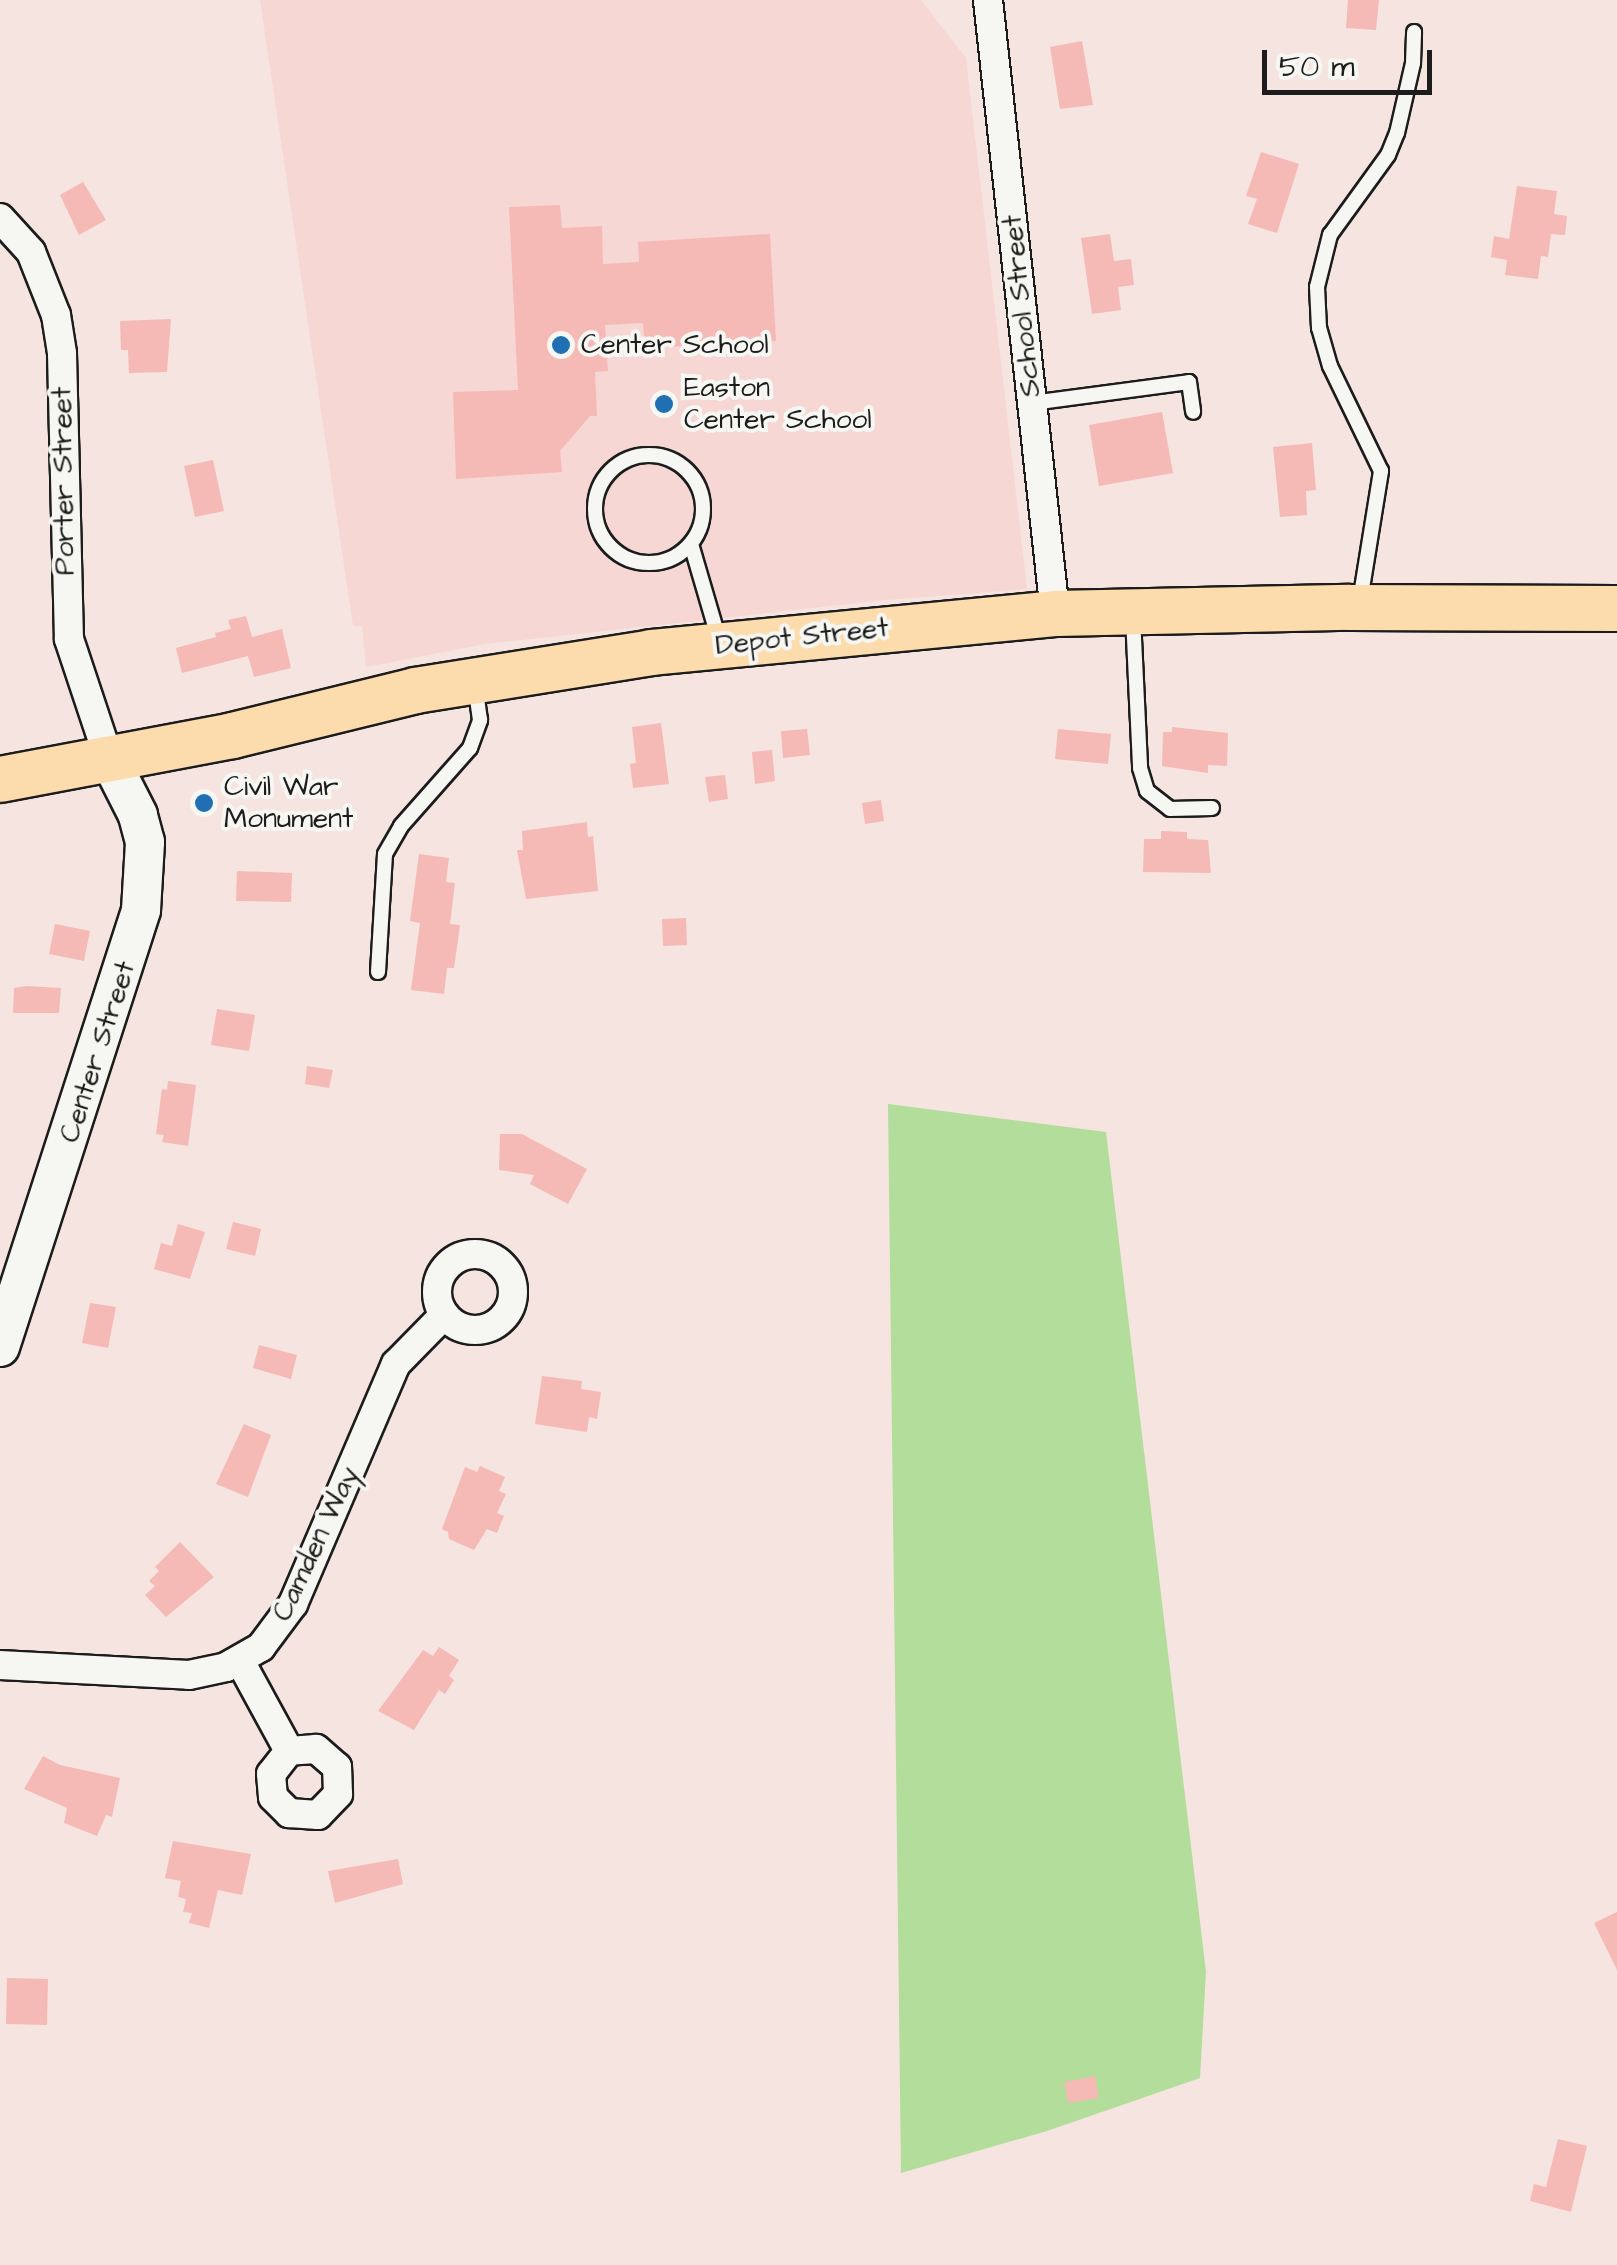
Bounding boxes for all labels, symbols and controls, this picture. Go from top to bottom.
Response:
scale bar [1267,30,1437,92]
text: 50 m [1279,46,1355,88]
street label: School Street [996,213,1048,399]
place label: Center School [581,328,769,362]
marker: Center School [550,334,572,356]
place label: Easton Center School [684,371,872,437]
street label: Porter Street [46,386,82,576]
marker: Easton Center School [653,393,675,415]
street label: Depot Street [714,611,890,663]
place label: Civil War Monument [224,770,353,836]
marker: Civil War Monument [193,792,215,814]
street label: Center Street [53,957,143,1147]
street label: Camden Way [266,1461,366,1627]

